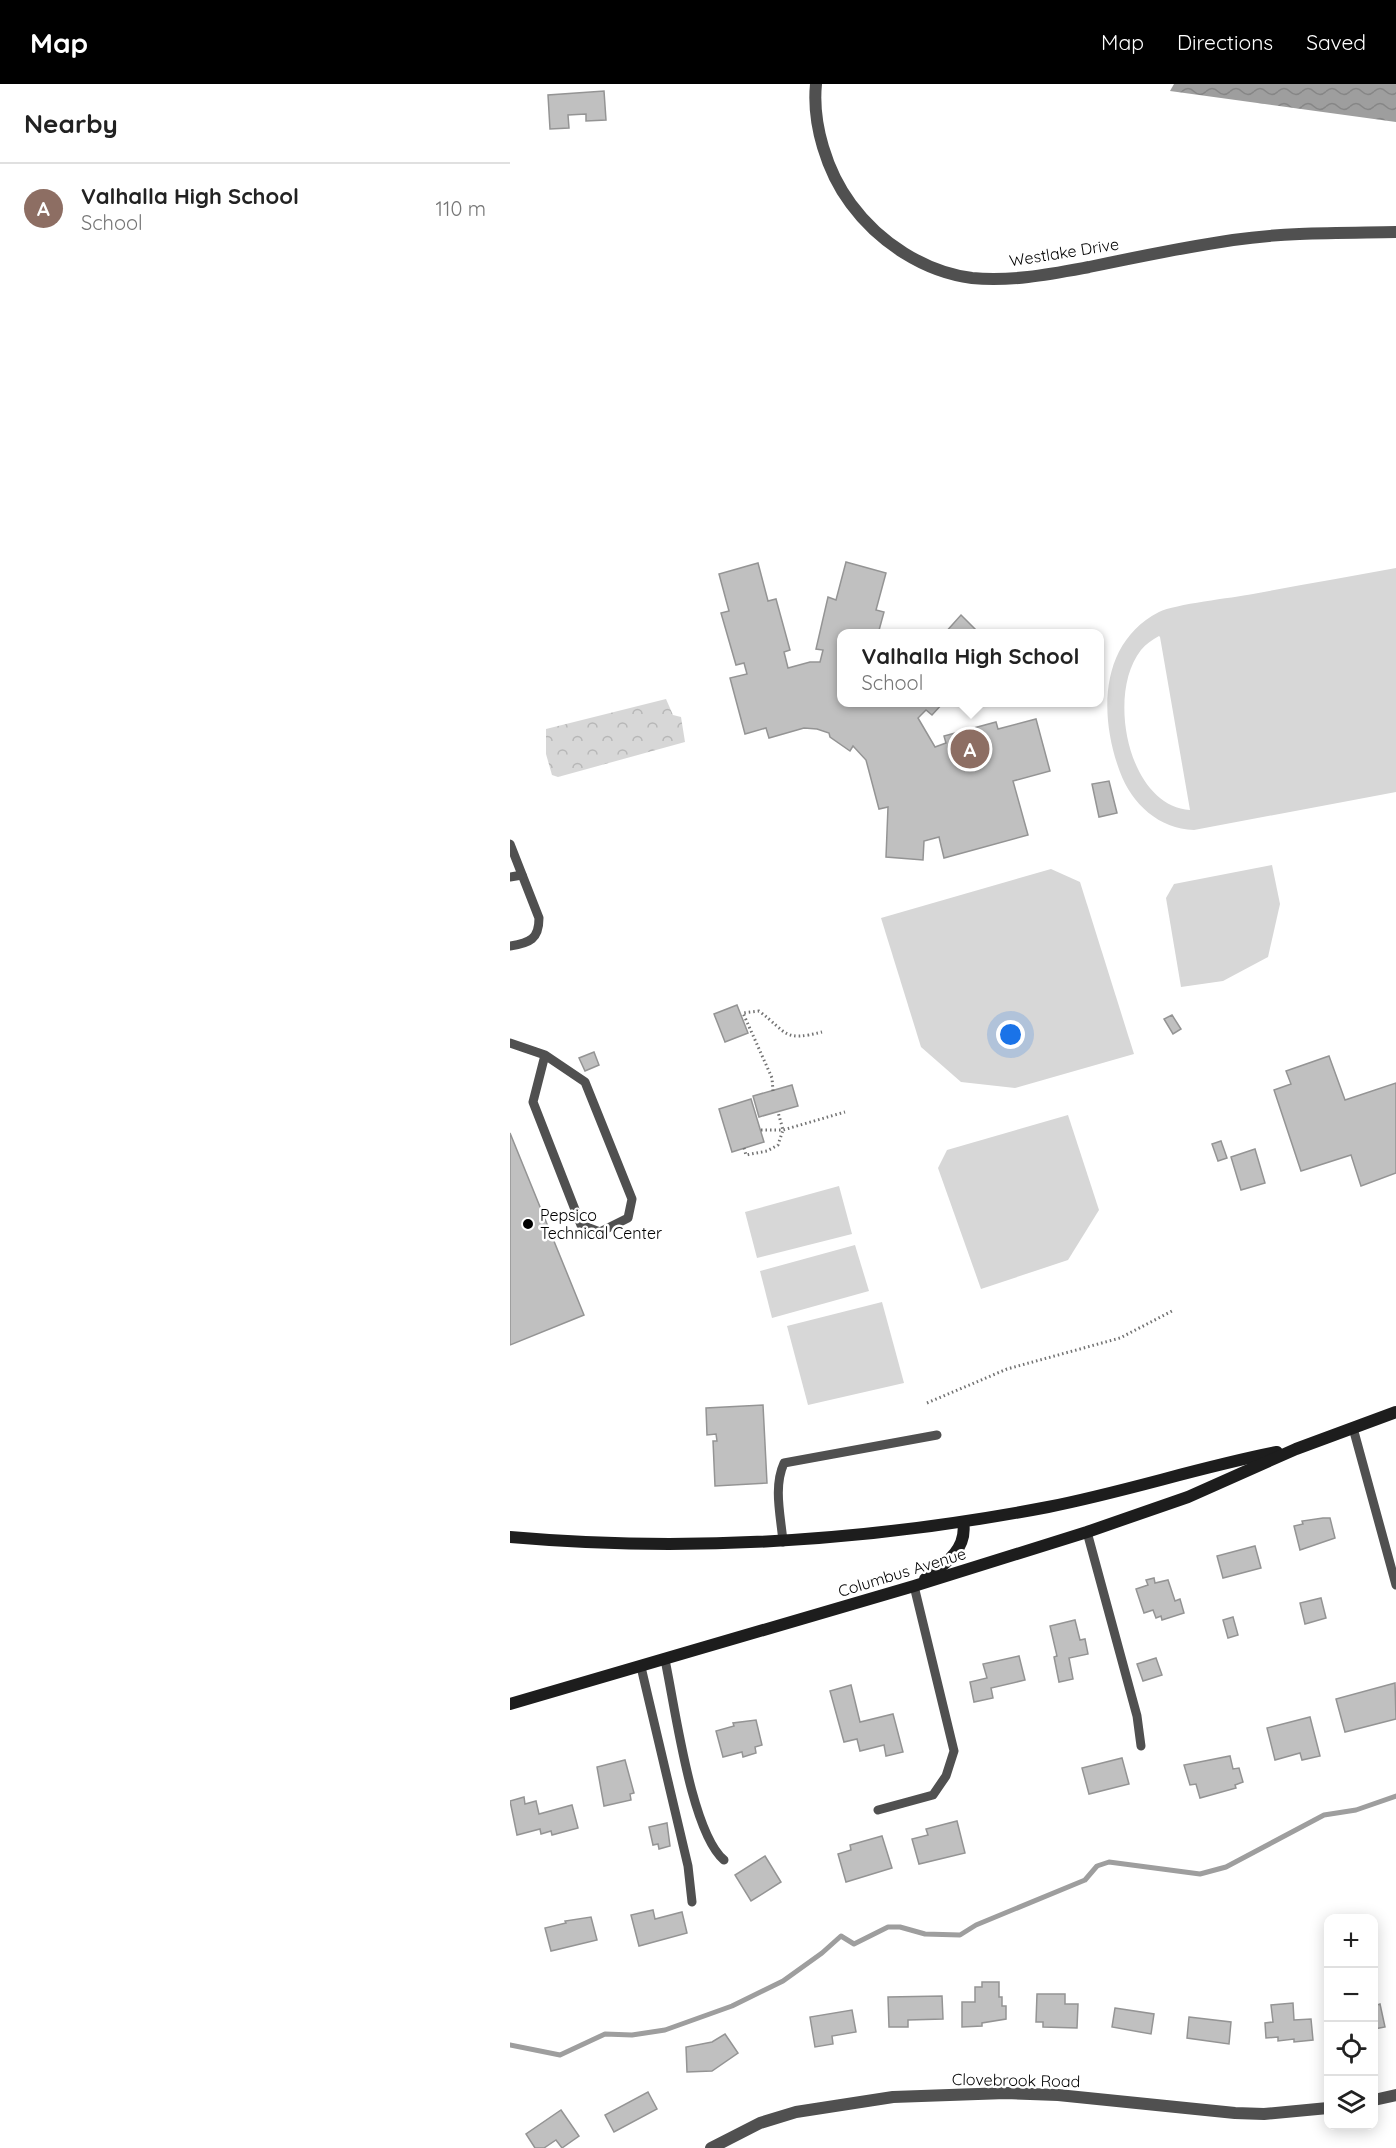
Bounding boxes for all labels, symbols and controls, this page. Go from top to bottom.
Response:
text: Map [30,25,88,60]
text: Map [1101,29,1144,55]
text: Directions [1177,29,1273,55]
text: Saved [1306,29,1366,55]
text: Nearby [24,107,118,140]
text: Valhalla High School [81,182,299,210]
text: A [37,196,50,221]
text: 110 m [436,196,486,221]
text: School [81,210,143,235]
street label: Westlake Drive [1008,233,1120,271]
popup [837,629,1104,707]
text: Valhalla High School [862,642,1079,670]
text: School [862,670,923,695]
pin: A [950,726,990,772]
your location [996,1020,1025,1049]
place label: Pepsico Technical Center [540,1205,662,1243]
marker: Pepsico Technical Center [521,1217,535,1231]
street label: Columbus Avenue [836,1543,968,1601]
map controls [1324,1914,1378,2130]
button: + [1324,1914,1378,1968]
button: − [1324,1968,1378,2022]
button: locate [1324,2022,1378,2076]
street label: Clovebrook Road [952,2069,1080,2091]
button: layers [1324,2076,1378,2130]

